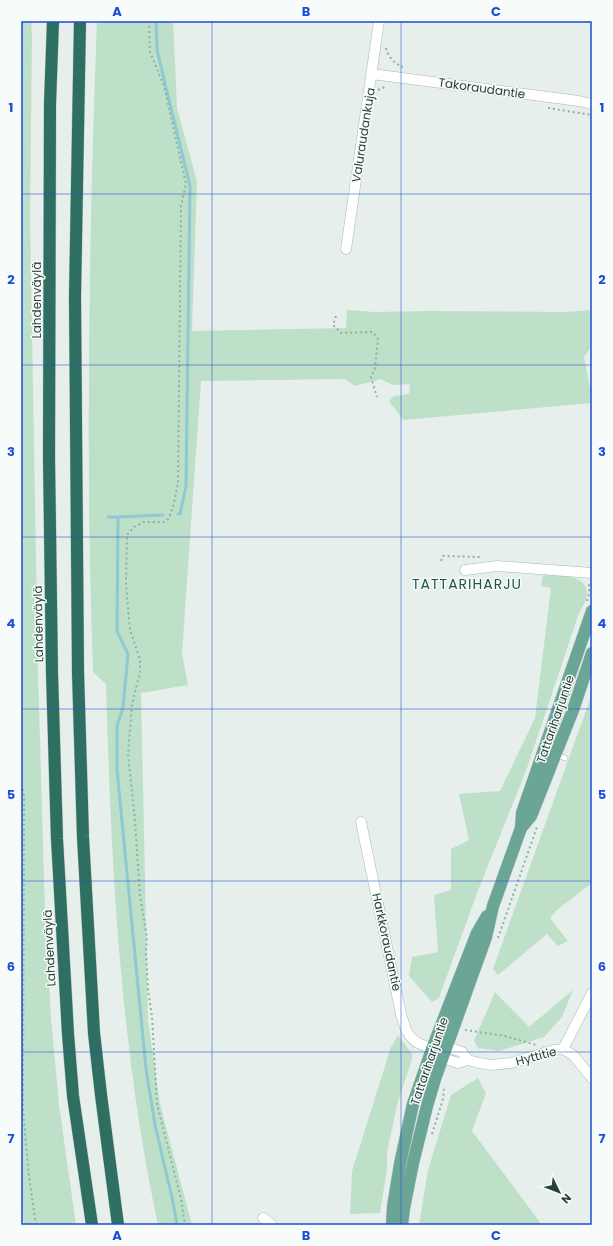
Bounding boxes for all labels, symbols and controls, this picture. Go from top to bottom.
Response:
text: A [112,2,122,21]
text: B [302,2,311,21]
text: C [491,2,501,21]
street label: Takoraudantie [438,74,526,102]
street label: Valuraudankuja [347,86,379,184]
text: 1 [9,98,13,117]
text: 1 [600,98,604,117]
street label: Lahdenväylä [28,262,45,338]
text: 2 [7,270,15,289]
text: 2 [598,270,606,289]
text: 3 [7,442,15,461]
text: 3 [598,442,606,461]
district label: TATTARIHARJU [412,574,522,594]
street label: Lahdenväylä [29,585,47,663]
text: 4 [7,614,16,633]
text: 4 [598,614,607,633]
street label: Tattariharjuntie [532,673,578,765]
text: 5 [7,785,15,804]
text: 5 [598,785,606,804]
street label: Harkkoraudantie [368,891,406,993]
street label: Lahdenväylä [38,909,60,987]
text: 6 [7,957,15,976]
text: 6 [598,957,606,976]
street label: Tattariharjuntie [406,1015,452,1107]
street label: Hyttitie [514,1042,558,1070]
text: 7 [8,1129,15,1148]
text: 7 [599,1129,606,1148]
north arrow [539,1172,579,1212]
text: N [558,1190,575,1207]
text: A [112,1226,122,1245]
text: B [302,1226,311,1245]
text: C [491,1226,501,1245]

